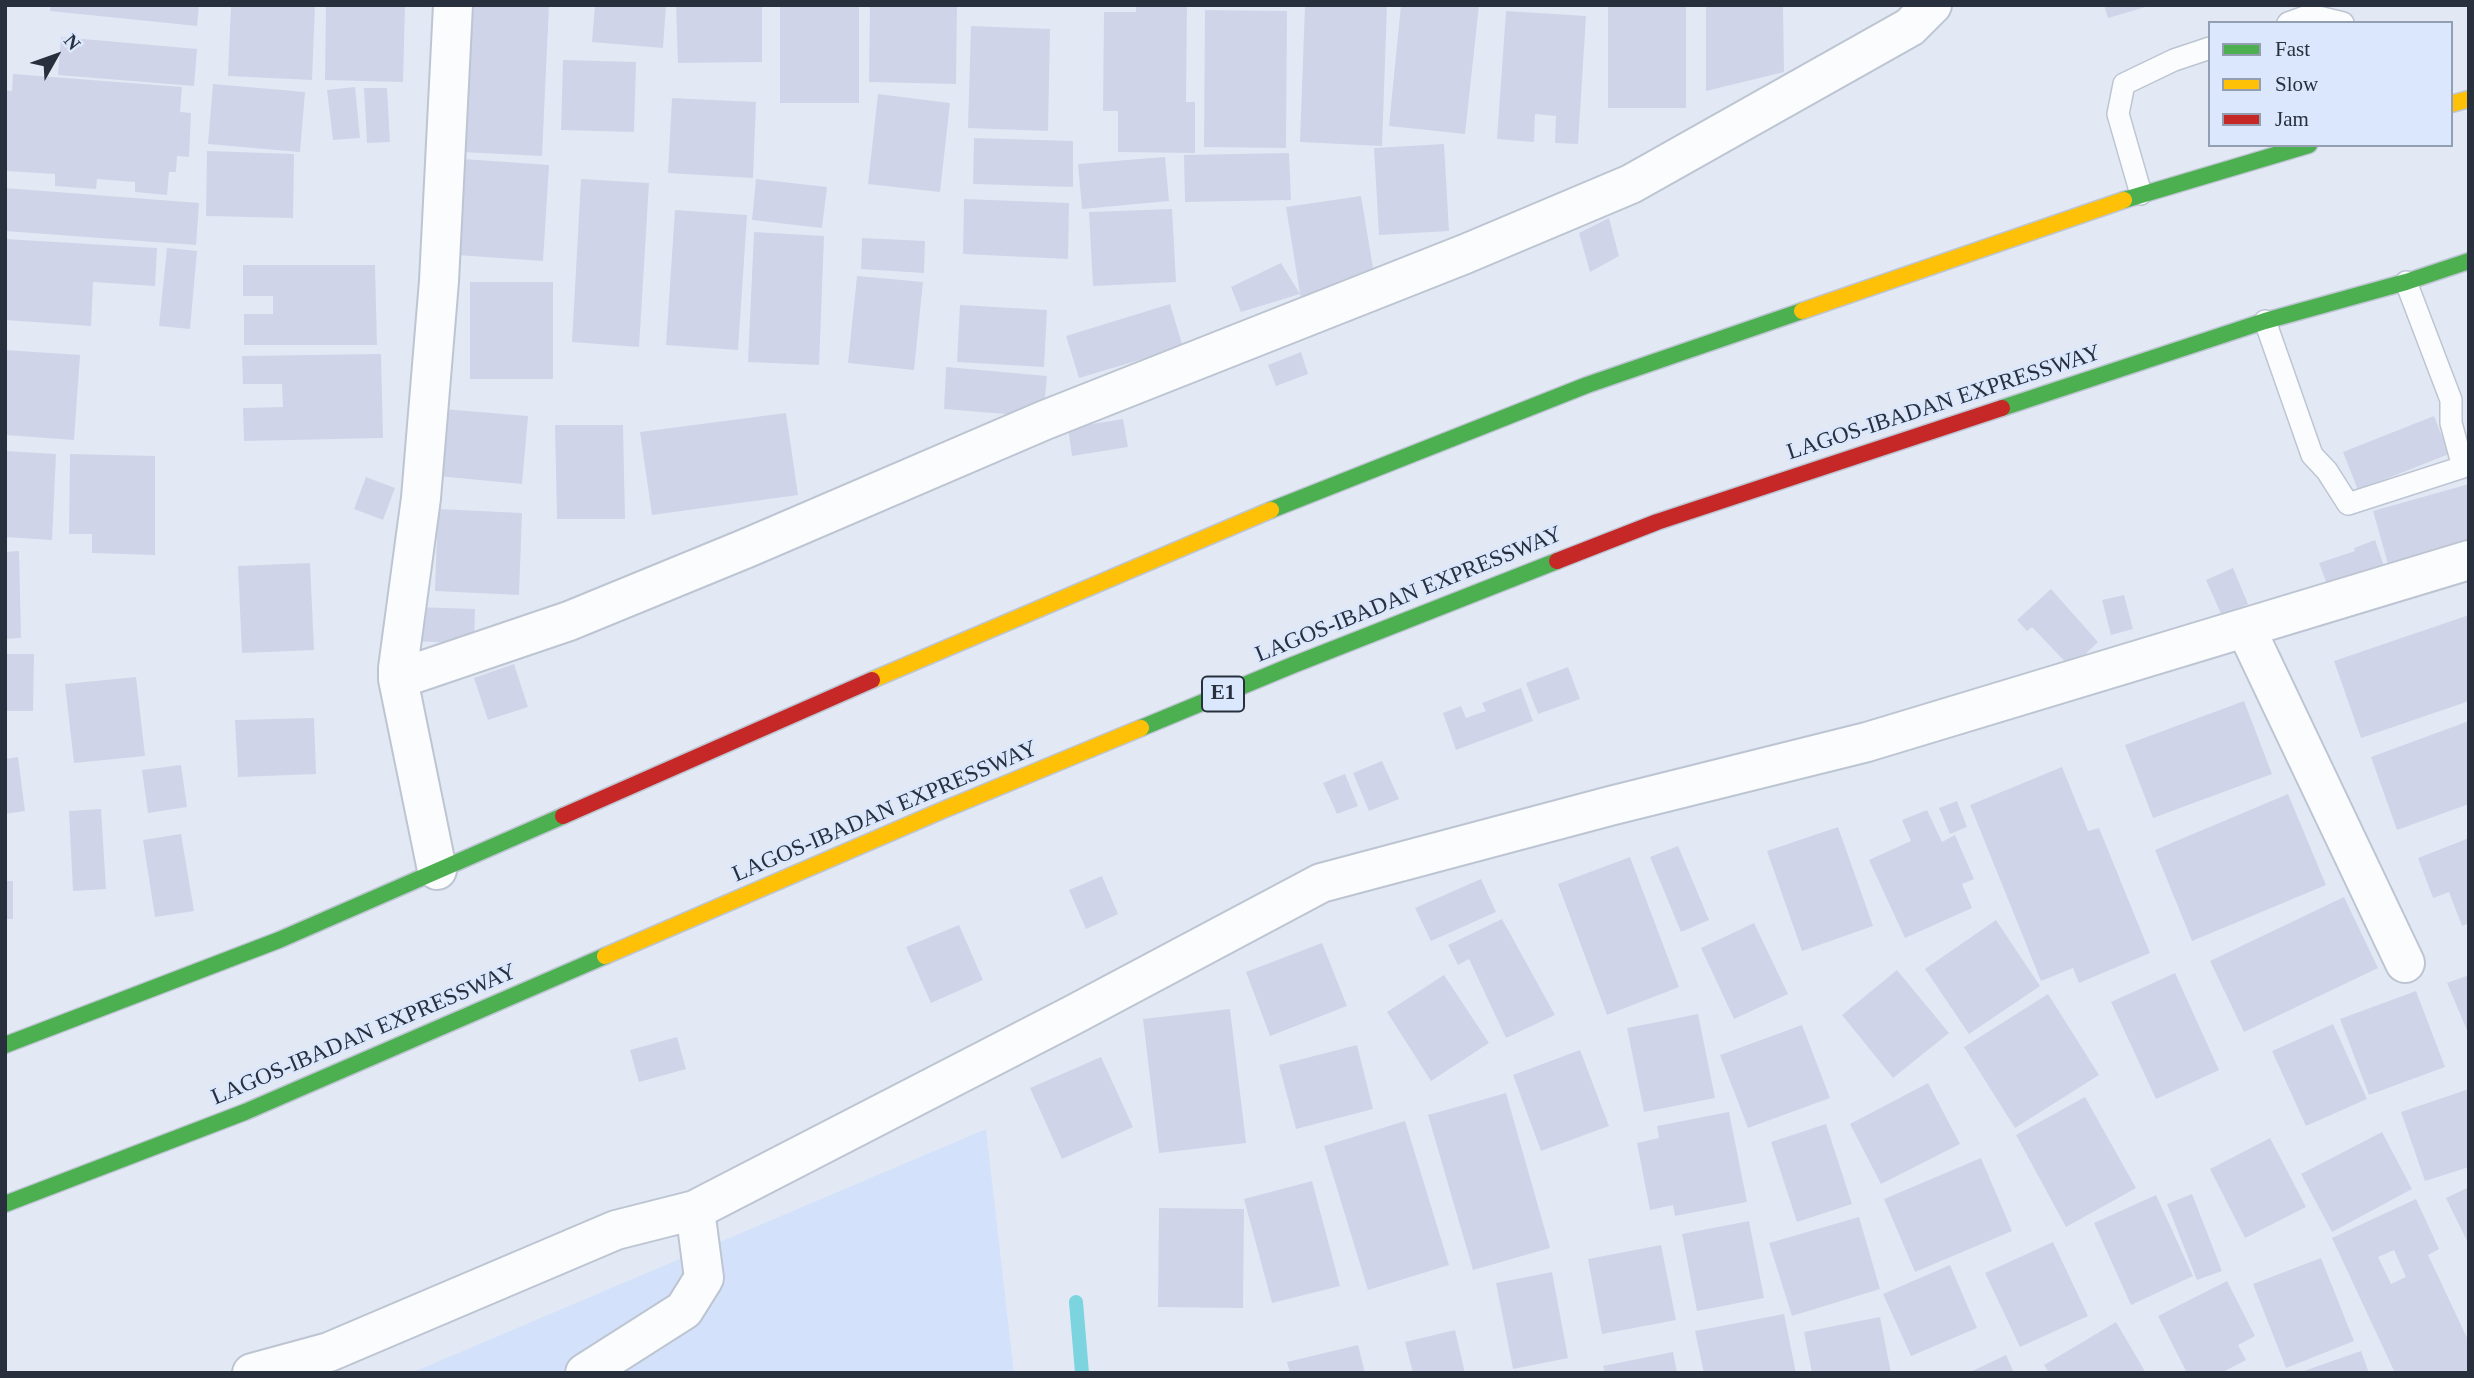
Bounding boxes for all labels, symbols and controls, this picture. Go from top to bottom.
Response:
north arrow [21,21,91,91]
legend [2208,21,2453,147]
text: N [60,30,85,54]
text: Fast [2275,37,2310,61]
text: Slow [2275,72,2318,96]
text: Jam [2275,107,2309,131]
street label: LAGOS-IBADAN EXPRESSWAY [1784,339,2104,467]
street label: LAGOS-IBADAN EXPRESSWAY [1252,521,1566,669]
road number: E1 [1202,676,1244,712]
street label: LAGOS-IBADAN EXPRESSWAY [729,735,1041,889]
street label: LAGOS-IBADAN EXPRESSWAY [208,958,520,1112]

